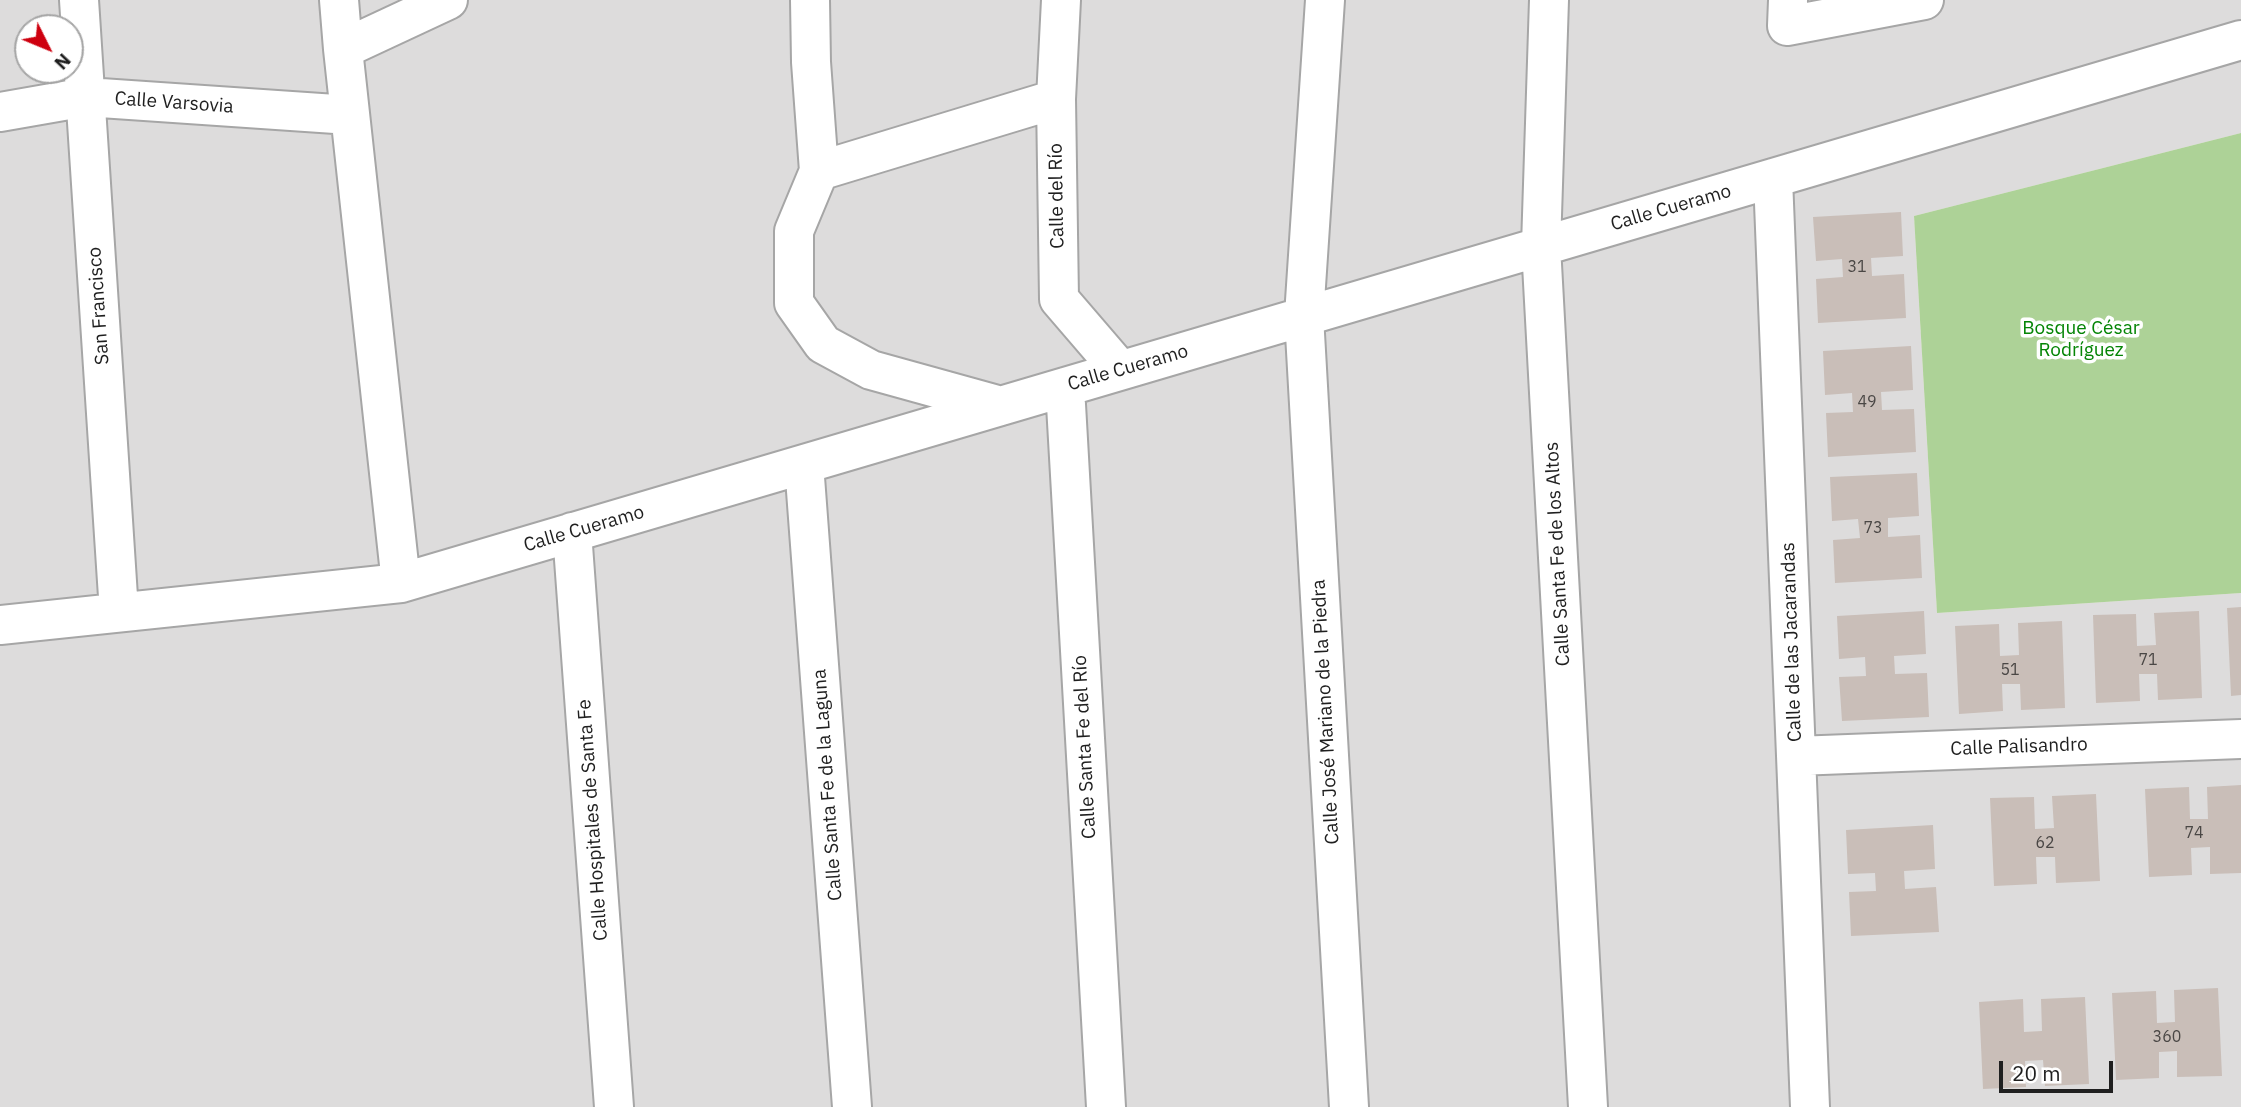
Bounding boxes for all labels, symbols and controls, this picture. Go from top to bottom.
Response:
north arrow [14,14,84,84]
text: N [49,49,76,75]
street label: Calle Varsovia [114,87,234,119]
street label: Calle del Río [1045,143,1069,249]
street label: Calle Cueramo [1608,180,1734,236]
street label: San Francisco [84,246,114,366]
house number: 31 [1847,257,1867,277]
park label: Bosque César Rodríguez [2022,318,2140,362]
street label: Calle Cueramo [1065,340,1191,396]
house number: 49 [1857,392,1877,412]
street label: Calle Santa Fe de los Altos [1541,441,1575,667]
street label: Calle Cueramo [521,501,647,557]
house number: 73 [1863,518,1883,538]
street label: Calle de las Jacarandas [1777,542,1807,742]
street label: Calle José Mariano de la Piedra [1308,579,1344,845]
house number: 71 [2138,650,2158,670]
street label: Calle Santa Fe del Río [1069,654,1101,840]
house number: 51 [2000,660,2020,680]
street label: Calle Santa Fe de la Laguna [809,668,847,902]
street label: Calle Hospitales de Santa Fe [573,698,613,942]
street label: Calle Palisandro [1950,733,2088,761]
house number: 74 [2184,823,2204,843]
house number: 62 [2035,833,2055,853]
house number: 360 [2153,1027,2181,1047]
scale bar [2003,1048,2117,1092]
text: 20 m [2012,1059,2061,1087]

